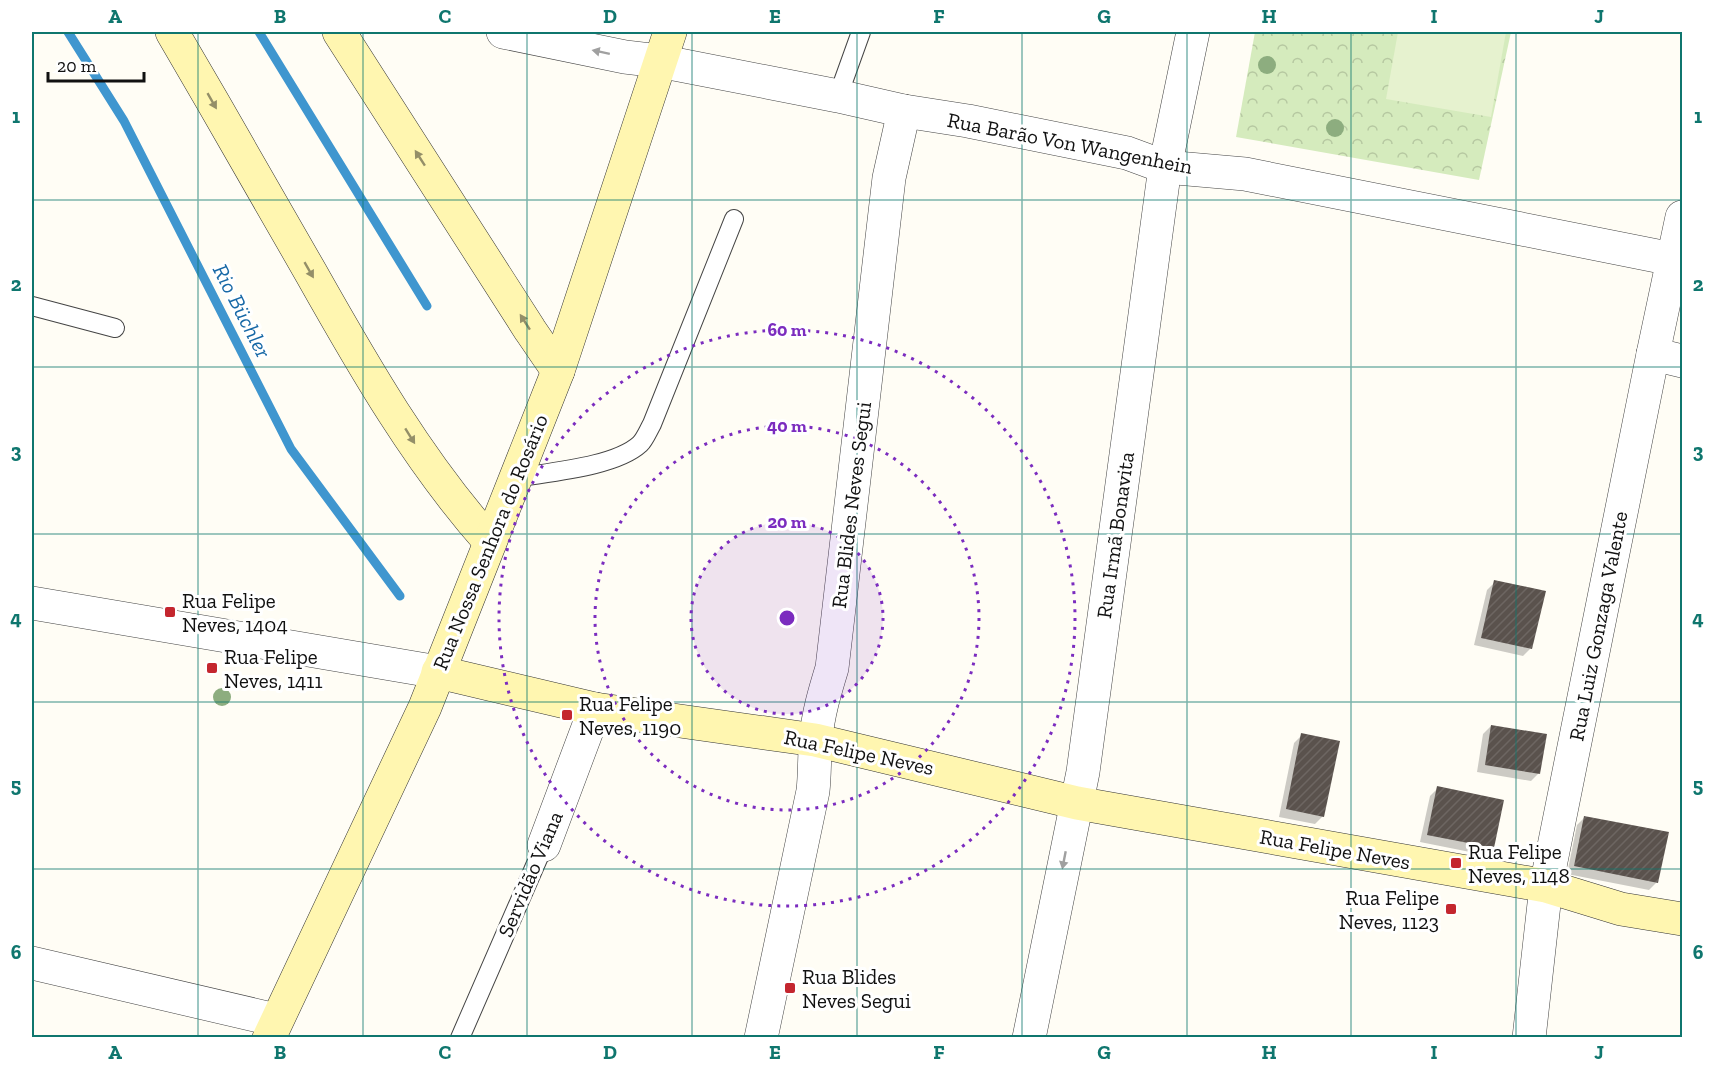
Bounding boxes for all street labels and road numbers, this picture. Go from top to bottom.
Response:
street label: Rua Barão Von Wangenhein [945,107,1195,179]
street label: Rua Blides Neves Segui [826,400,876,610]
street label: Rua Nossa Senhora do Rosário [427,411,553,673]
street label: Rua Irmã Bonavita [1091,450,1139,620]
street label: Rua Luiz Gonzaga Valente [1563,509,1633,743]
street label: Rua Felipe Neves [782,724,936,780]
street label: Servidão Viana [492,807,568,941]
street label: Rua Felipe Neves [1258,823,1412,875]

